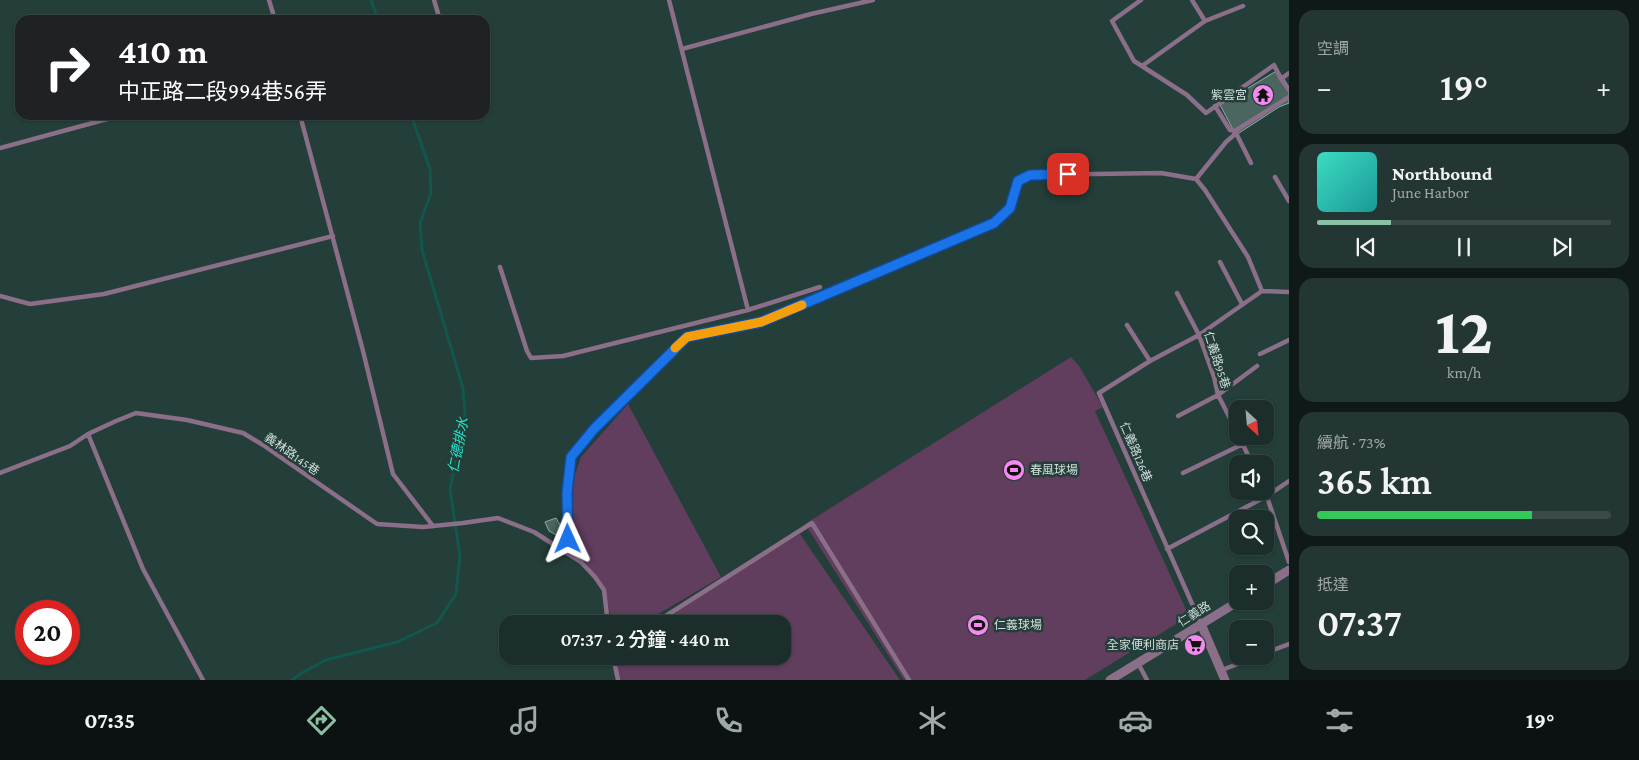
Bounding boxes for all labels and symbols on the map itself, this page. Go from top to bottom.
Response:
temple icon: 紫雲宮 [1251,83,1275,107]
place label: 紫雲宮 [1211,88,1247,102]
pin [1047,153,1089,195]
street label: 仁義路95巷 [1201,329,1233,391]
north arrow [1229,400,1274,445]
water label: 仁德排水 [445,415,471,474]
street label: 仁義路126巷 [1117,420,1155,484]
street label: 義林路145巷 [262,430,322,478]
sports icon: 春風球場 [1002,458,1026,482]
place label: 春風球場 [1030,463,1078,477]
position arrow [541,512,593,564]
street label: 仁義路 [1175,599,1213,629]
speed limit sign: 20 [15,600,80,665]
sports icon: 仁義球場 [966,613,990,637]
place label: 仁義球場 [994,618,1042,632]
supermarket icon: 全家便利商店 [1183,633,1207,657]
place label: 全家便利商店 [1107,638,1179,652]

